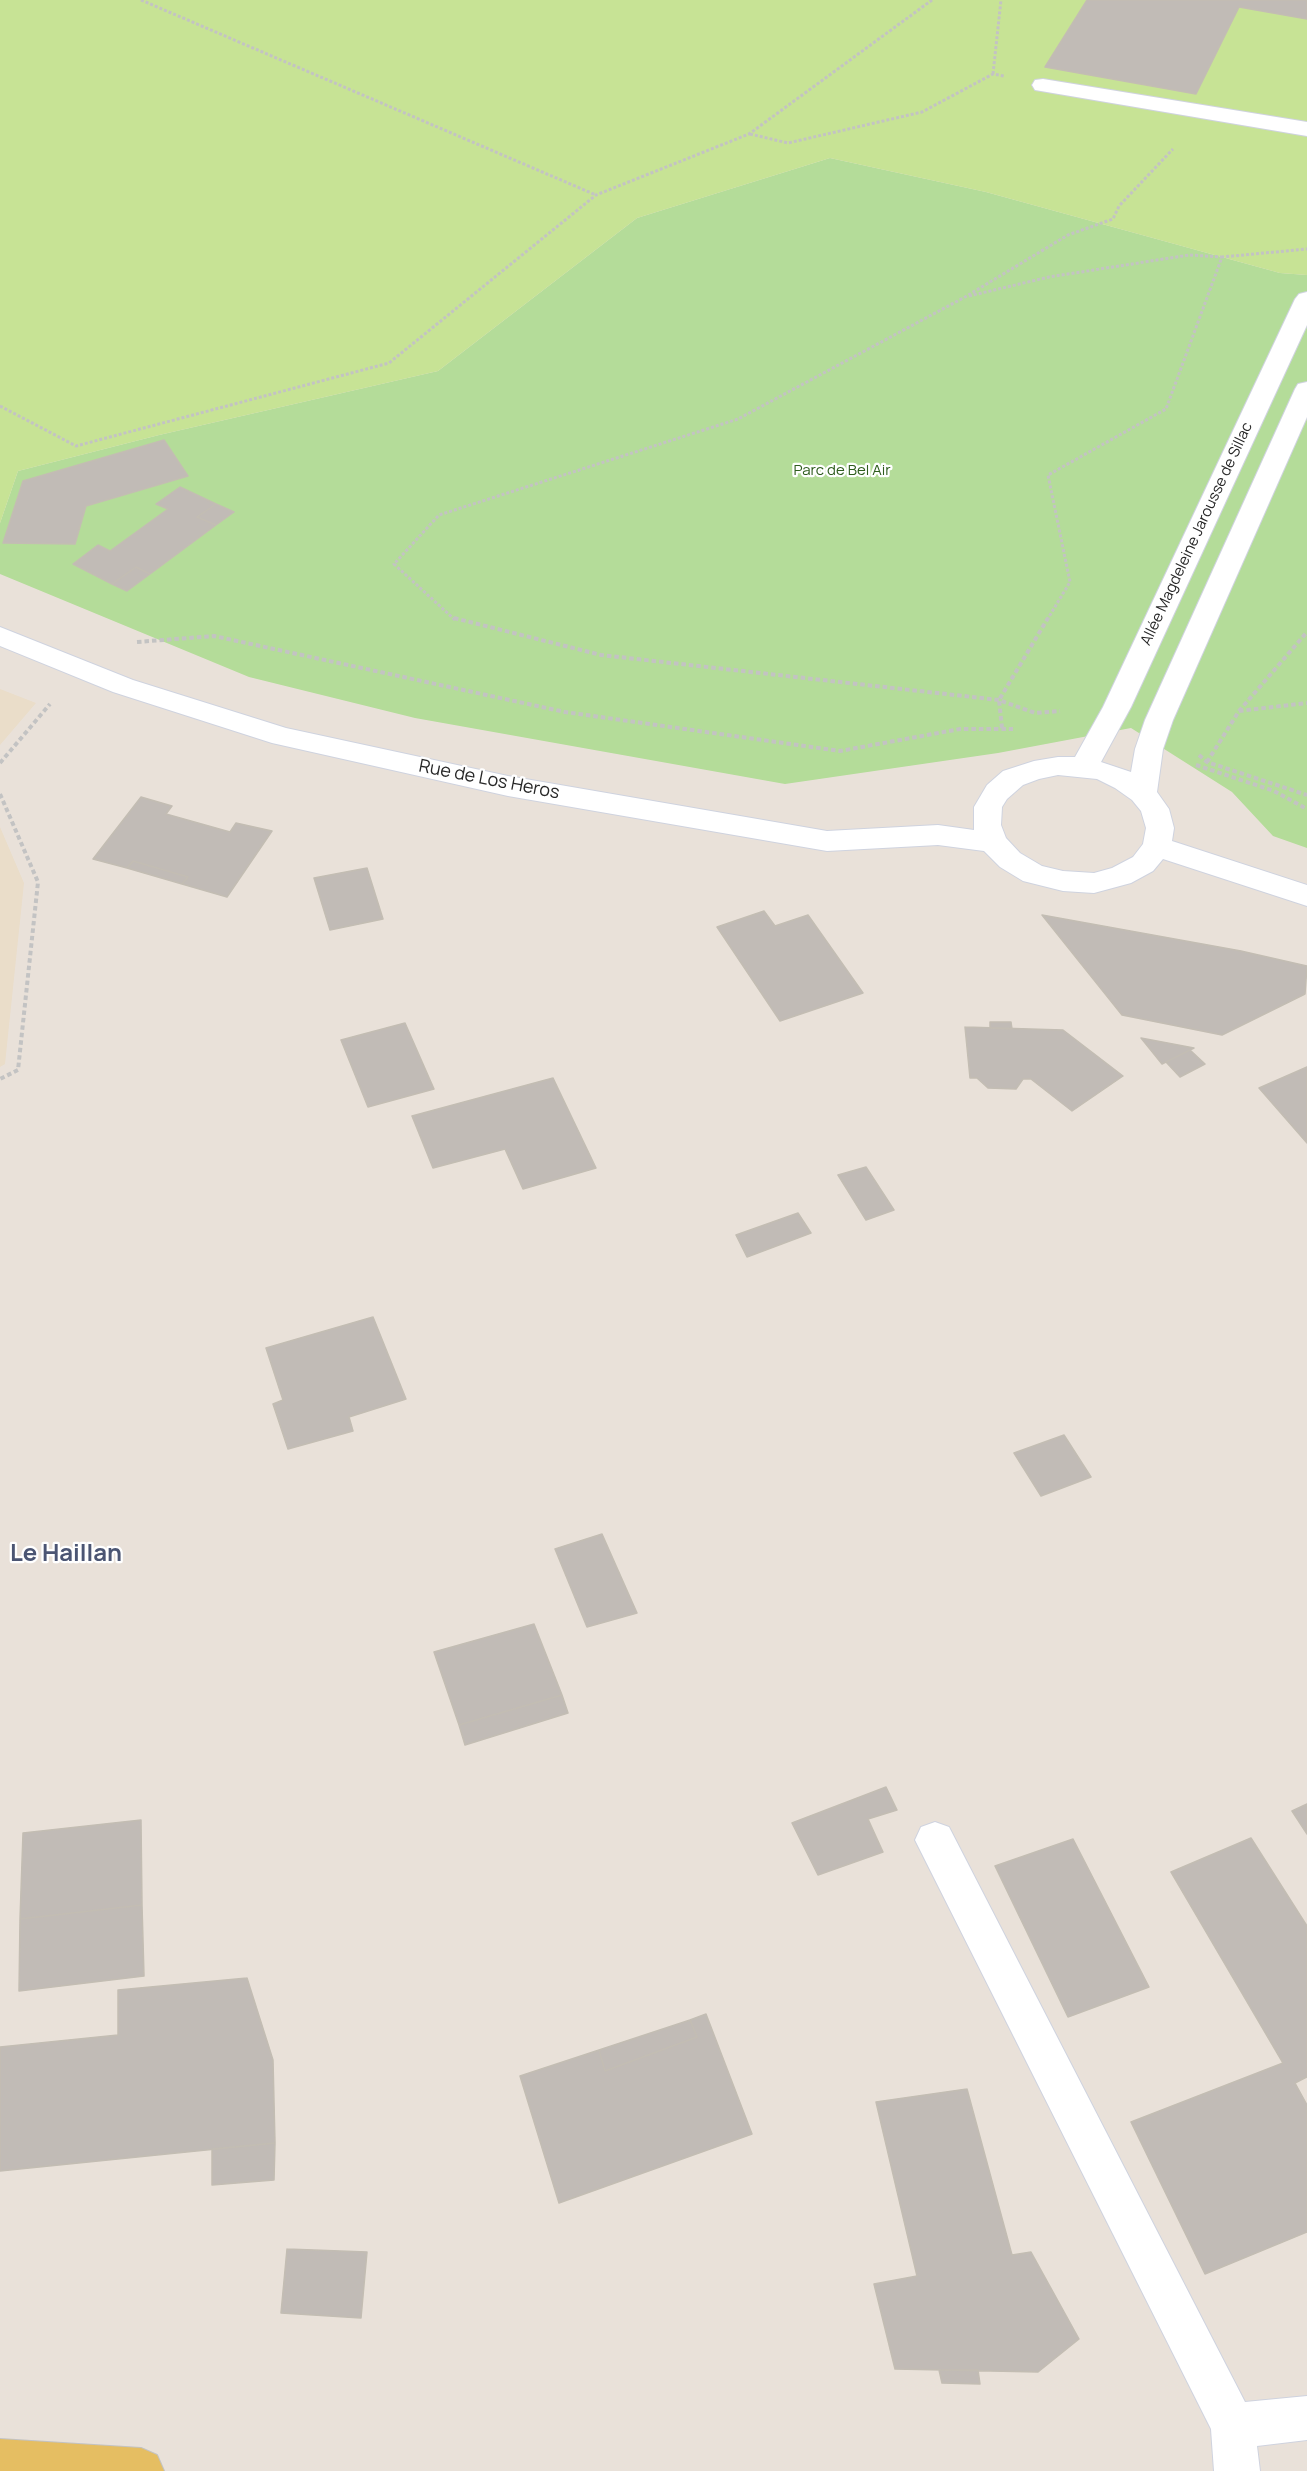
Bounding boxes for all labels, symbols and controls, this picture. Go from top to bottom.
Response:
street label: Allée Magdeleine Jarousse de Sillac [1137,420,1257,648]
park label: Parc de Bel Air [793,462,891,480]
street label: Rue de Los Heros [417,756,561,804]
district label: Le Haillan [10,1540,122,1568]

